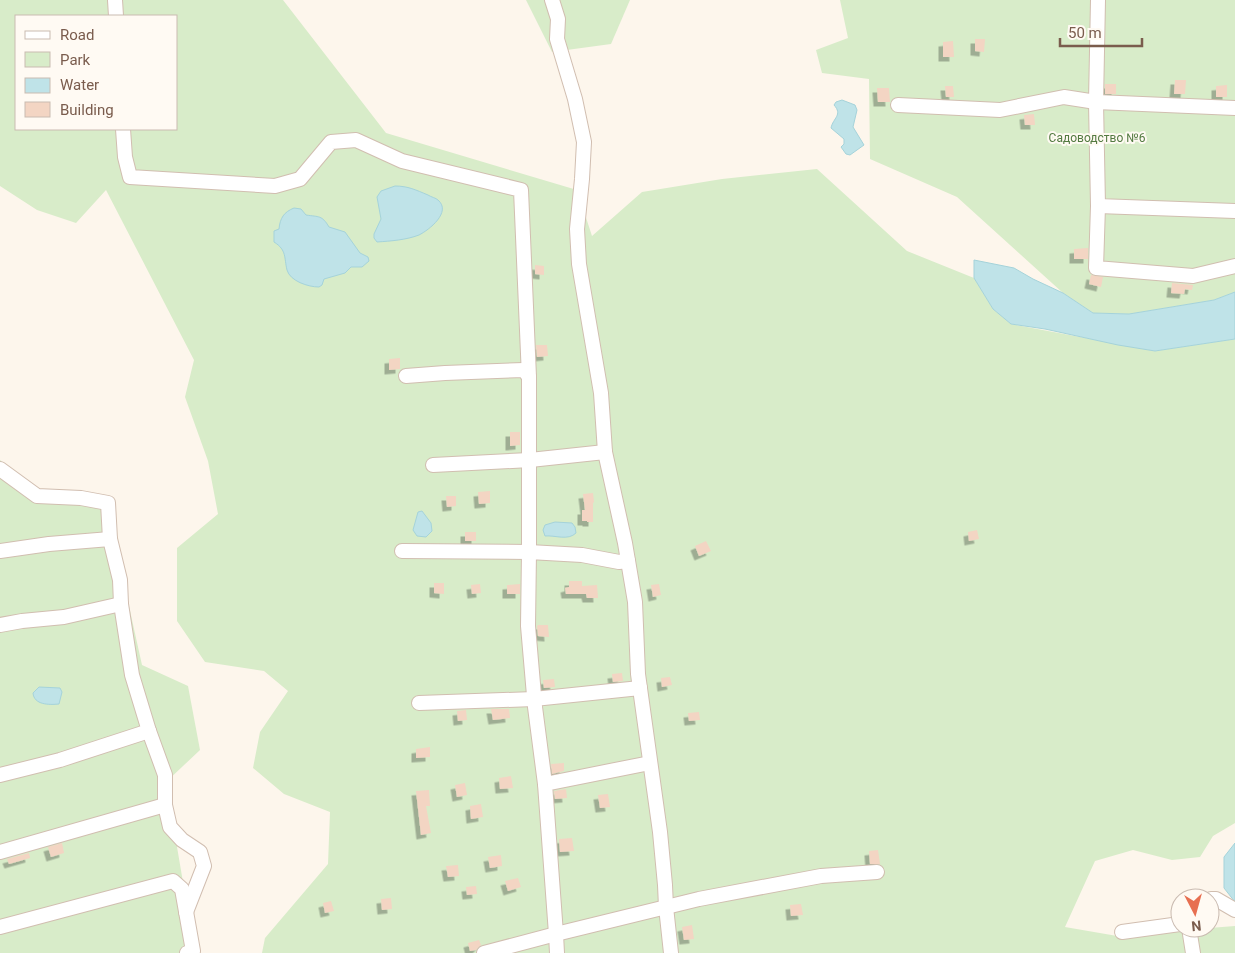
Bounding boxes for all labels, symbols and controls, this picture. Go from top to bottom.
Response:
legend [15,15,178,130]
scale bar [1060,15,1142,47]
text: 50 m [1068,24,1102,42]
text: Road [60,26,94,44]
text: Park [60,51,91,69]
text: Water [60,76,99,94]
text: Building [60,101,114,119]
park label: Садоводство №6 [1049,131,1146,145]
north arrow [1170,888,1220,938]
text: N [1191,917,1202,934]

